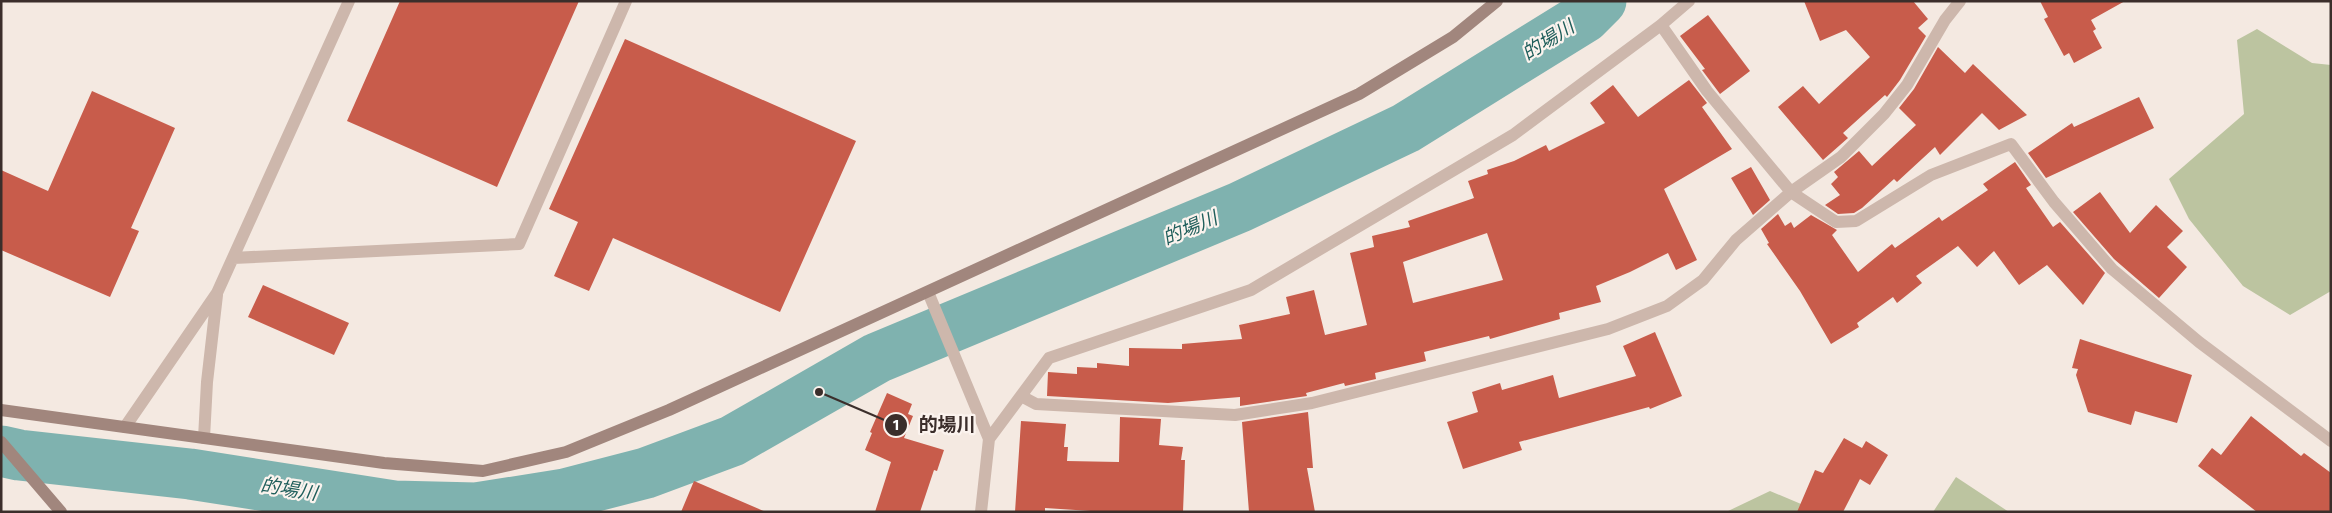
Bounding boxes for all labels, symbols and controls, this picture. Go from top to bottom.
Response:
water label: 的場川 [1518,14,1580,65]
water label: 的場川 [1159,205,1223,250]
callout: 的場川 [884,408,986,442]
text: 的場川 [918,413,976,436]
text: 1 [893,416,899,434]
water label: 的場川 [259,473,321,505]

